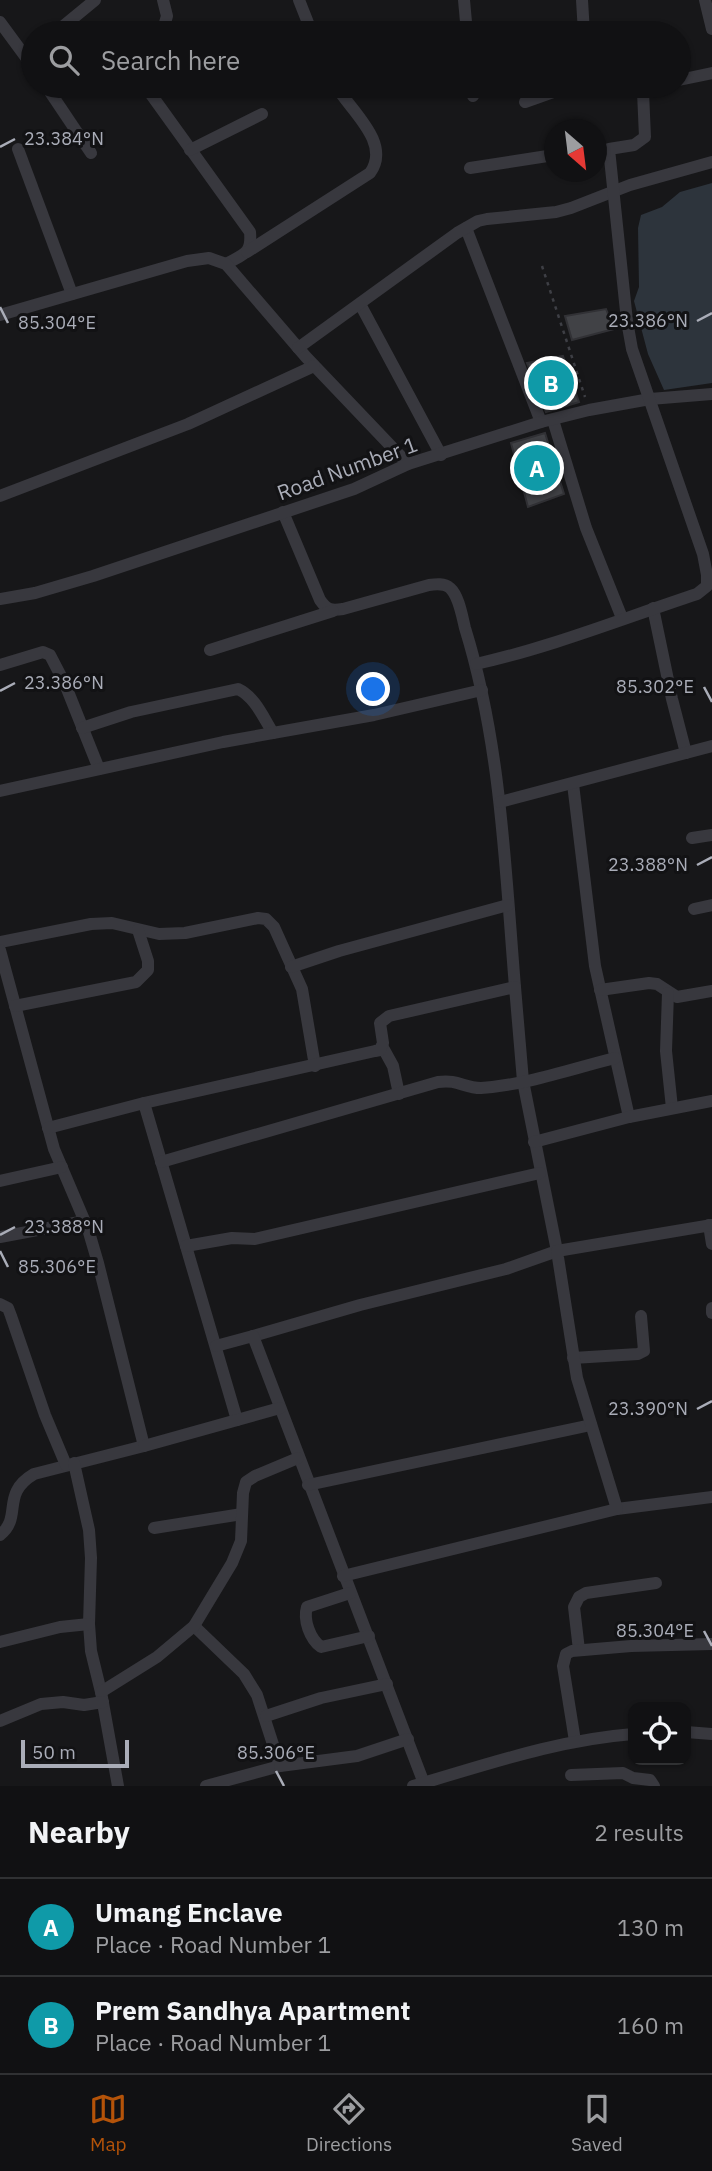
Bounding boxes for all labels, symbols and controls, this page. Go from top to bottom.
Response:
search box [21,21,691,98]
icon: search [45,41,83,79]
text: Search here [101,43,240,77]
north arrow [544,119,607,182]
text: 23.384°N [24,127,104,150]
text: 23.386°N [608,309,688,332]
text: 85.304°E [18,311,96,334]
pin: B [528,357,574,409]
street label: Road Number 1 [273,430,421,506]
pin: A [514,442,560,494]
text: 23.386°N [24,671,104,694]
your location [356,672,390,706]
text: 85.302°E [616,675,694,698]
text: 23.388°N [608,853,688,876]
text: 23.388°N [24,1215,104,1238]
text: 85.306°E [18,1255,96,1278]
text: 23.390°N [608,1397,688,1420]
text: 85.304°E [616,1619,694,1642]
map controls [628,1702,691,1765]
button: locate [628,1702,691,1765]
scale bar [21,1737,130,1769]
text: 50 m [32,1740,76,1764]
text: 85.306°E [237,1741,315,1764]
text: Nearby [28,1812,130,1851]
text: 2 results [594,1817,684,1847]
text: Umang Enclave [95,1895,283,1929]
text: A [43,1912,59,1942]
text: 130 m [617,1912,684,1942]
text: Place · Road Number 1 [95,1929,331,1959]
text: Prem Sandhya Apartment [95,1993,411,2027]
text: B [43,2010,59,2040]
text: 160 m [617,2010,684,2040]
text: Place · Road Number 1 [95,2027,331,2057]
tab: Map [89,2090,127,2156]
tab: Directions [306,2090,392,2156]
tab: Saved [571,2090,623,2156]

